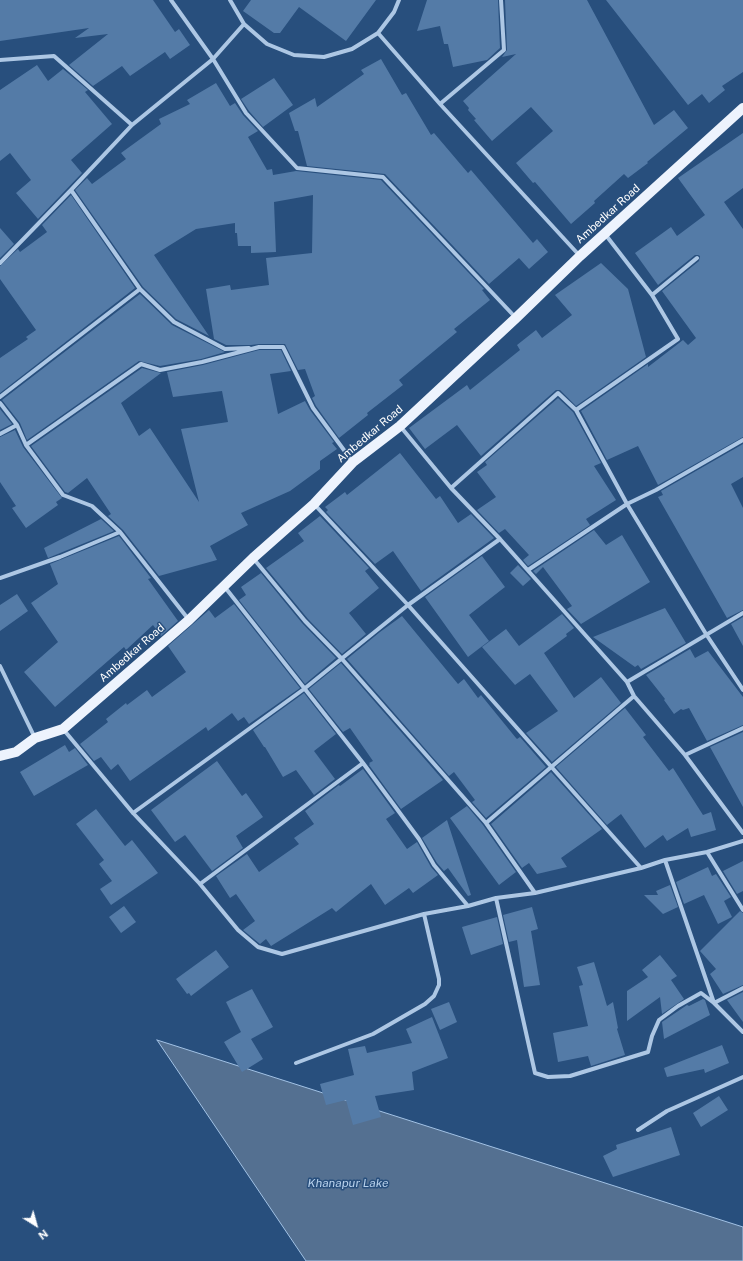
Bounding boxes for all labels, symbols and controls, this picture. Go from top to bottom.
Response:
street label: Ambedkar Road [573,182,643,246]
street label: Ambedkar Road [334,403,406,465]
street label: Ambedkar Road [97,621,167,685]
water label: Khanapur Lake [308,1176,388,1190]
north arrow [16,1205,56,1245]
text: N [36,1227,50,1242]

